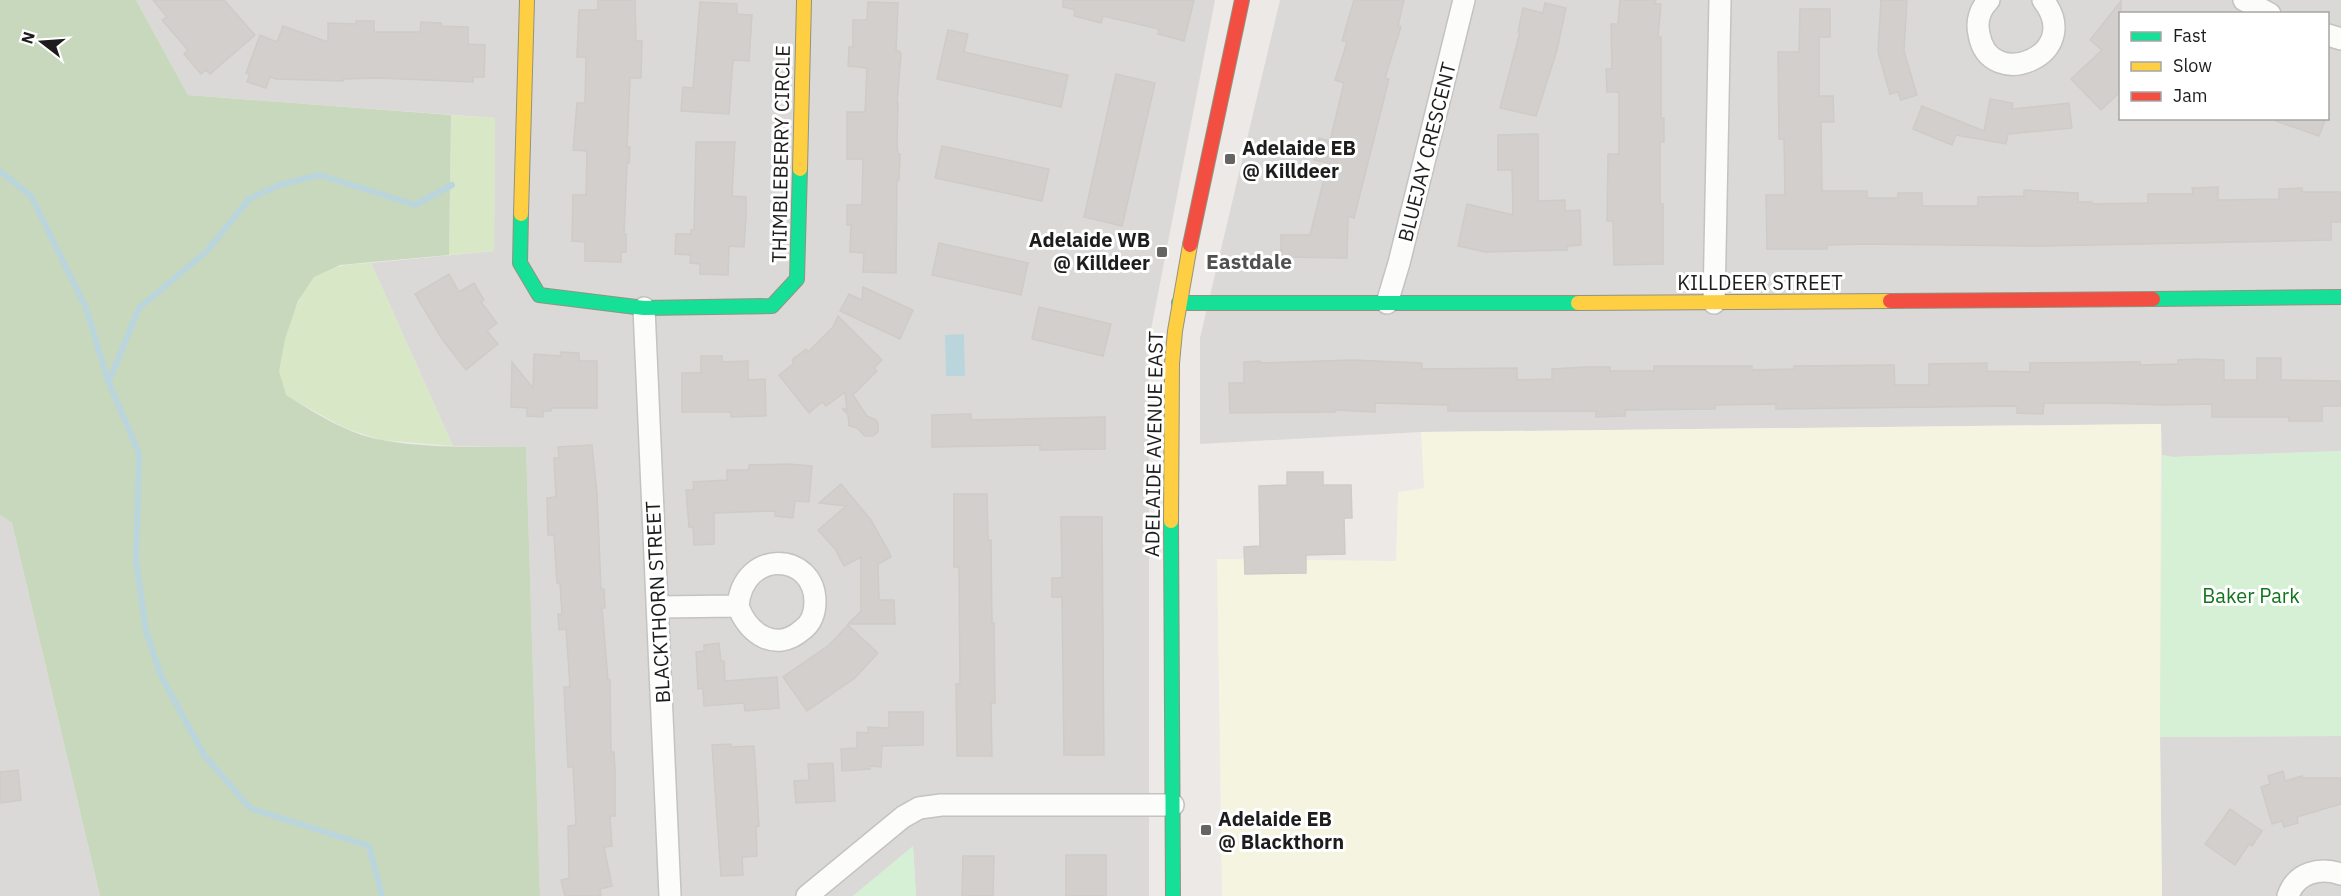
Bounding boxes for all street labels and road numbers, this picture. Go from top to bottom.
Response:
street label: THIMBLEBERRY CIRCLE [765,45,796,263]
street label: BLUEJAY CRESCENT [1391,59,1462,244]
street label: KILLDEER STREET [1677,269,1843,296]
street label: ADELAIDE AVENUE EAST [1138,331,1169,557]
street label: BLACKTHORN STREET [639,500,676,704]

